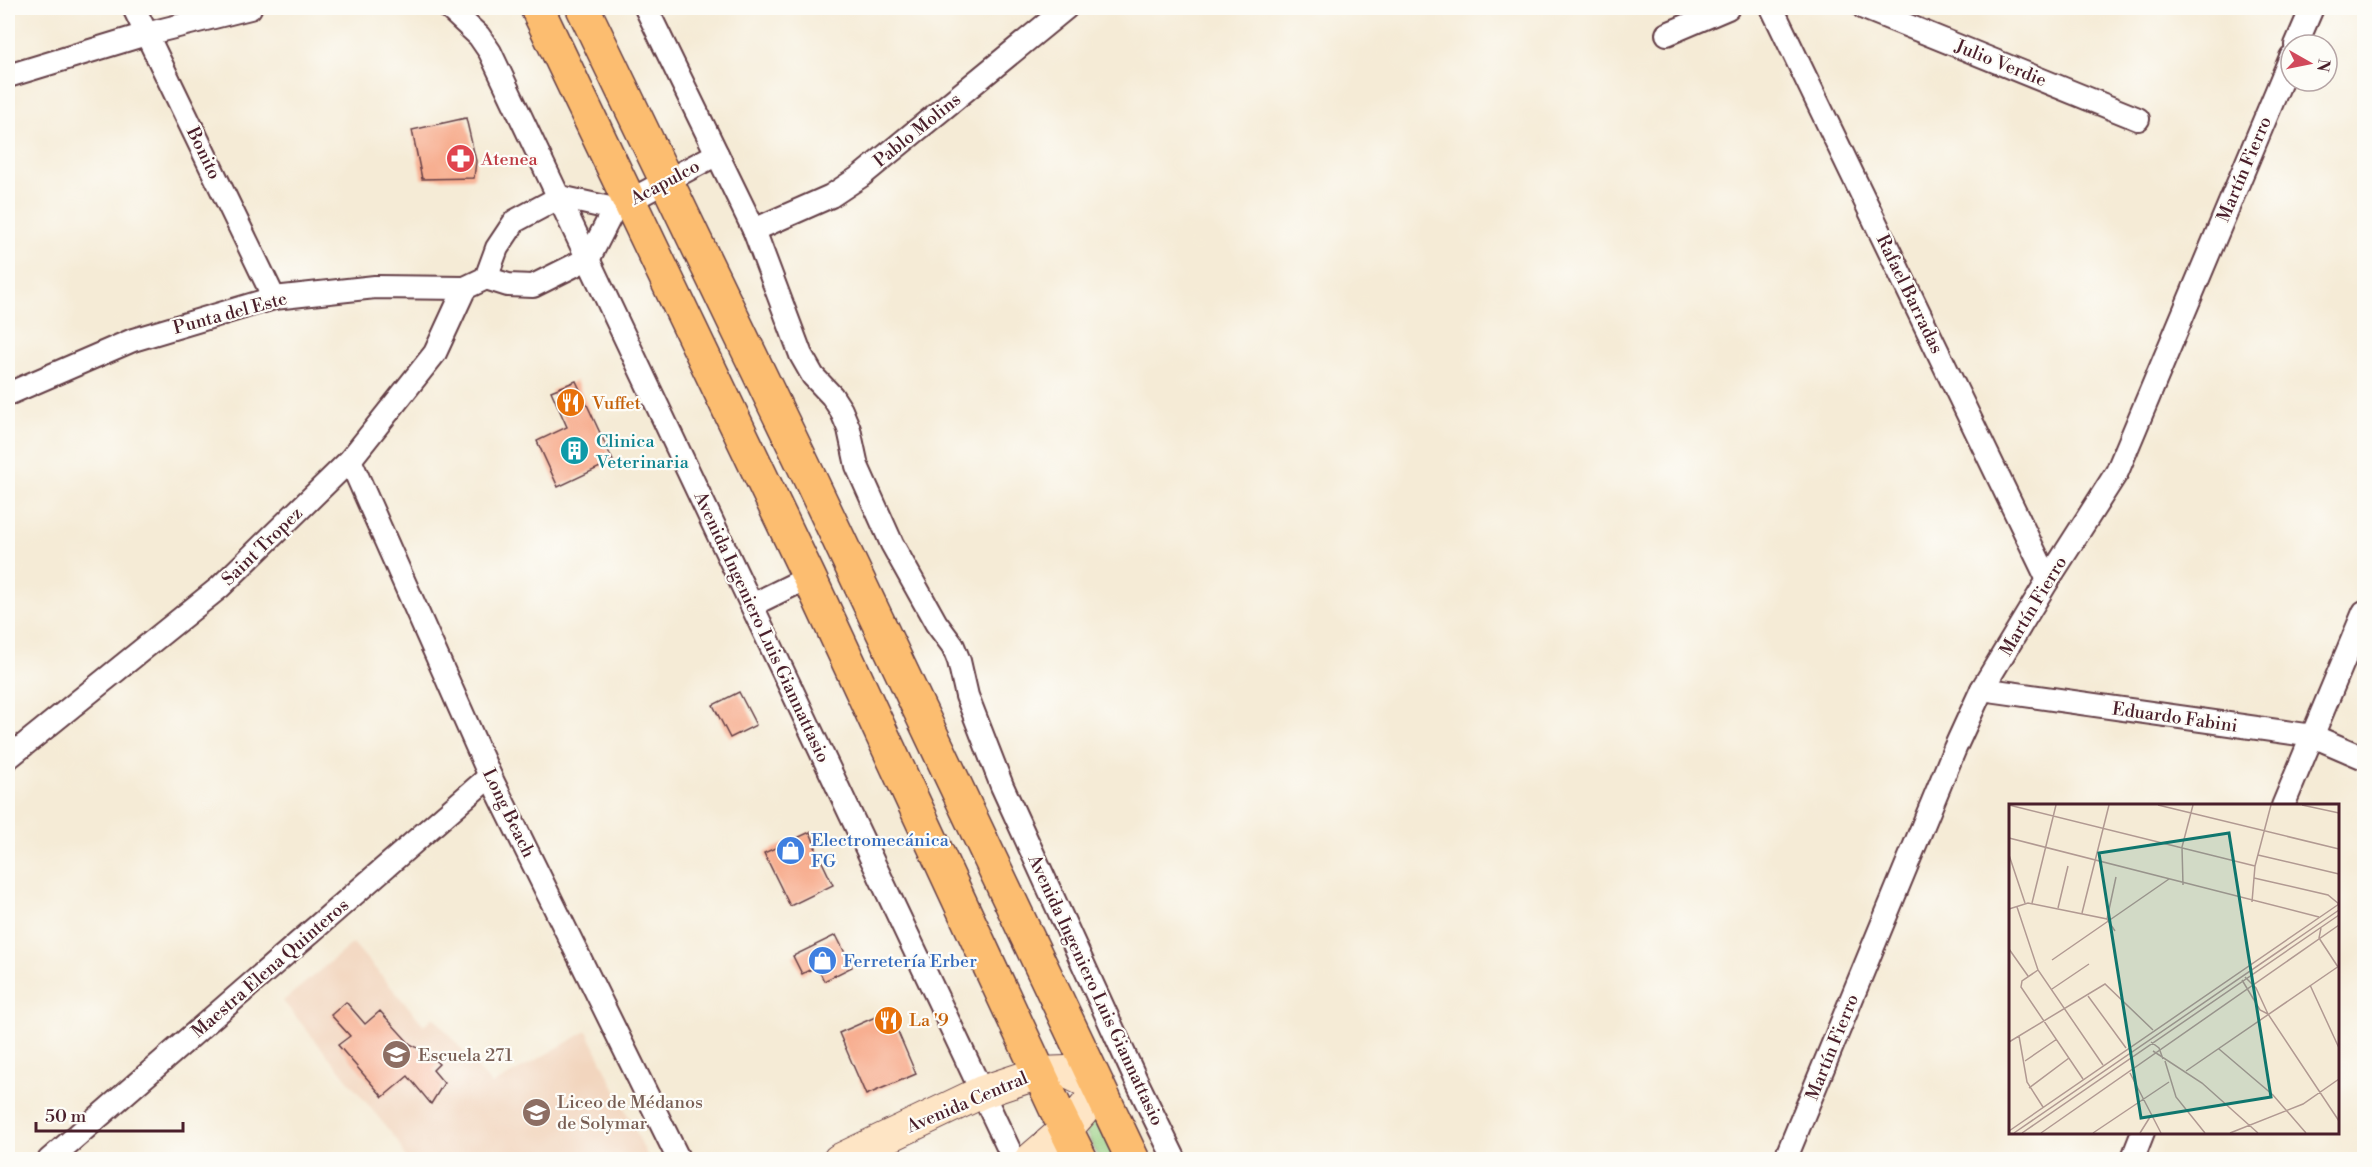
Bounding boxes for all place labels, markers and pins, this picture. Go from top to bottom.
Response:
pharmacy icon: Atenea [444,143,476,175]
place label: Atenea [480,148,538,171]
restaurant icon: Vuffet [555,387,587,419]
place label: Vuffet [591,392,642,415]
place label: Clinica Veterinaria [595,430,690,474]
building icon: Clinica Veterinaria [559,435,591,467]
place label: Electromecánica FG [811,829,950,873]
shop icon: Electromecánica FG [774,834,806,866]
shop icon: Ferretería Erber [806,945,838,977]
place label: Ferretería Erber [843,950,977,973]
restaurant icon: La '9 [872,1004,904,1036]
place label: La '9 [909,1009,949,1032]
school or university icon: Escuela 271 [381,1039,413,1071]
place label: Escuela 271 [418,1044,513,1067]
place label: Liceo de Médanos de Solymar [557,1091,703,1135]
school or university icon: Liceo de Médanos de Solymar [520,1096,552,1128]

